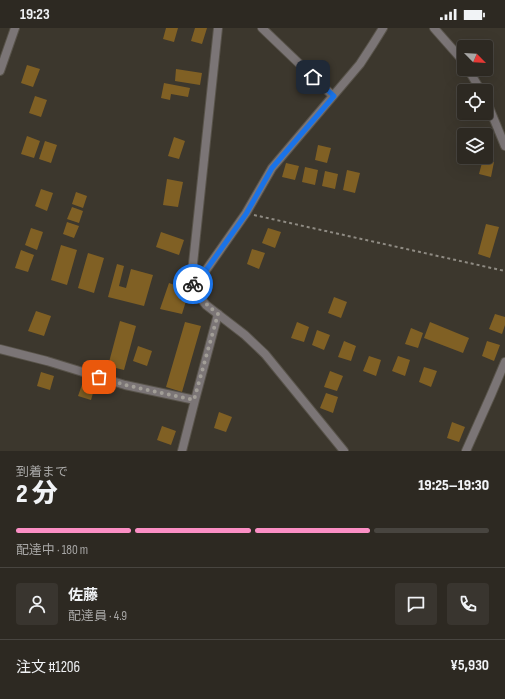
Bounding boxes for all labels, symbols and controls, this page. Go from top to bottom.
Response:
text: 19:23 [20,5,50,24]
north arrow [457,40,493,76]
map controls [457,40,493,164]
pin [296,60,330,94]
icon: home [302,66,324,88]
button: locate [457,84,493,120]
button: layers [457,128,493,164]
courier [173,264,213,304]
icon: bike [182,273,204,295]
pin [82,360,116,394]
icon: bag [88,366,110,388]
text: 到着まで [16,464,68,480]
text: 19:25–19:30 [418,476,489,495]
text: 2 分 [16,479,58,510]
text: 配達中 · 180 m [16,542,88,558]
button: person [16,583,58,625]
button: chat [395,583,437,625]
button: phone [447,583,489,625]
text: 佐藤 [68,586,98,605]
text: 配達員 · 4.9 [68,608,127,624]
text: ¥5,930 [450,656,489,675]
text: 注文 #1206 [16,658,80,677]

